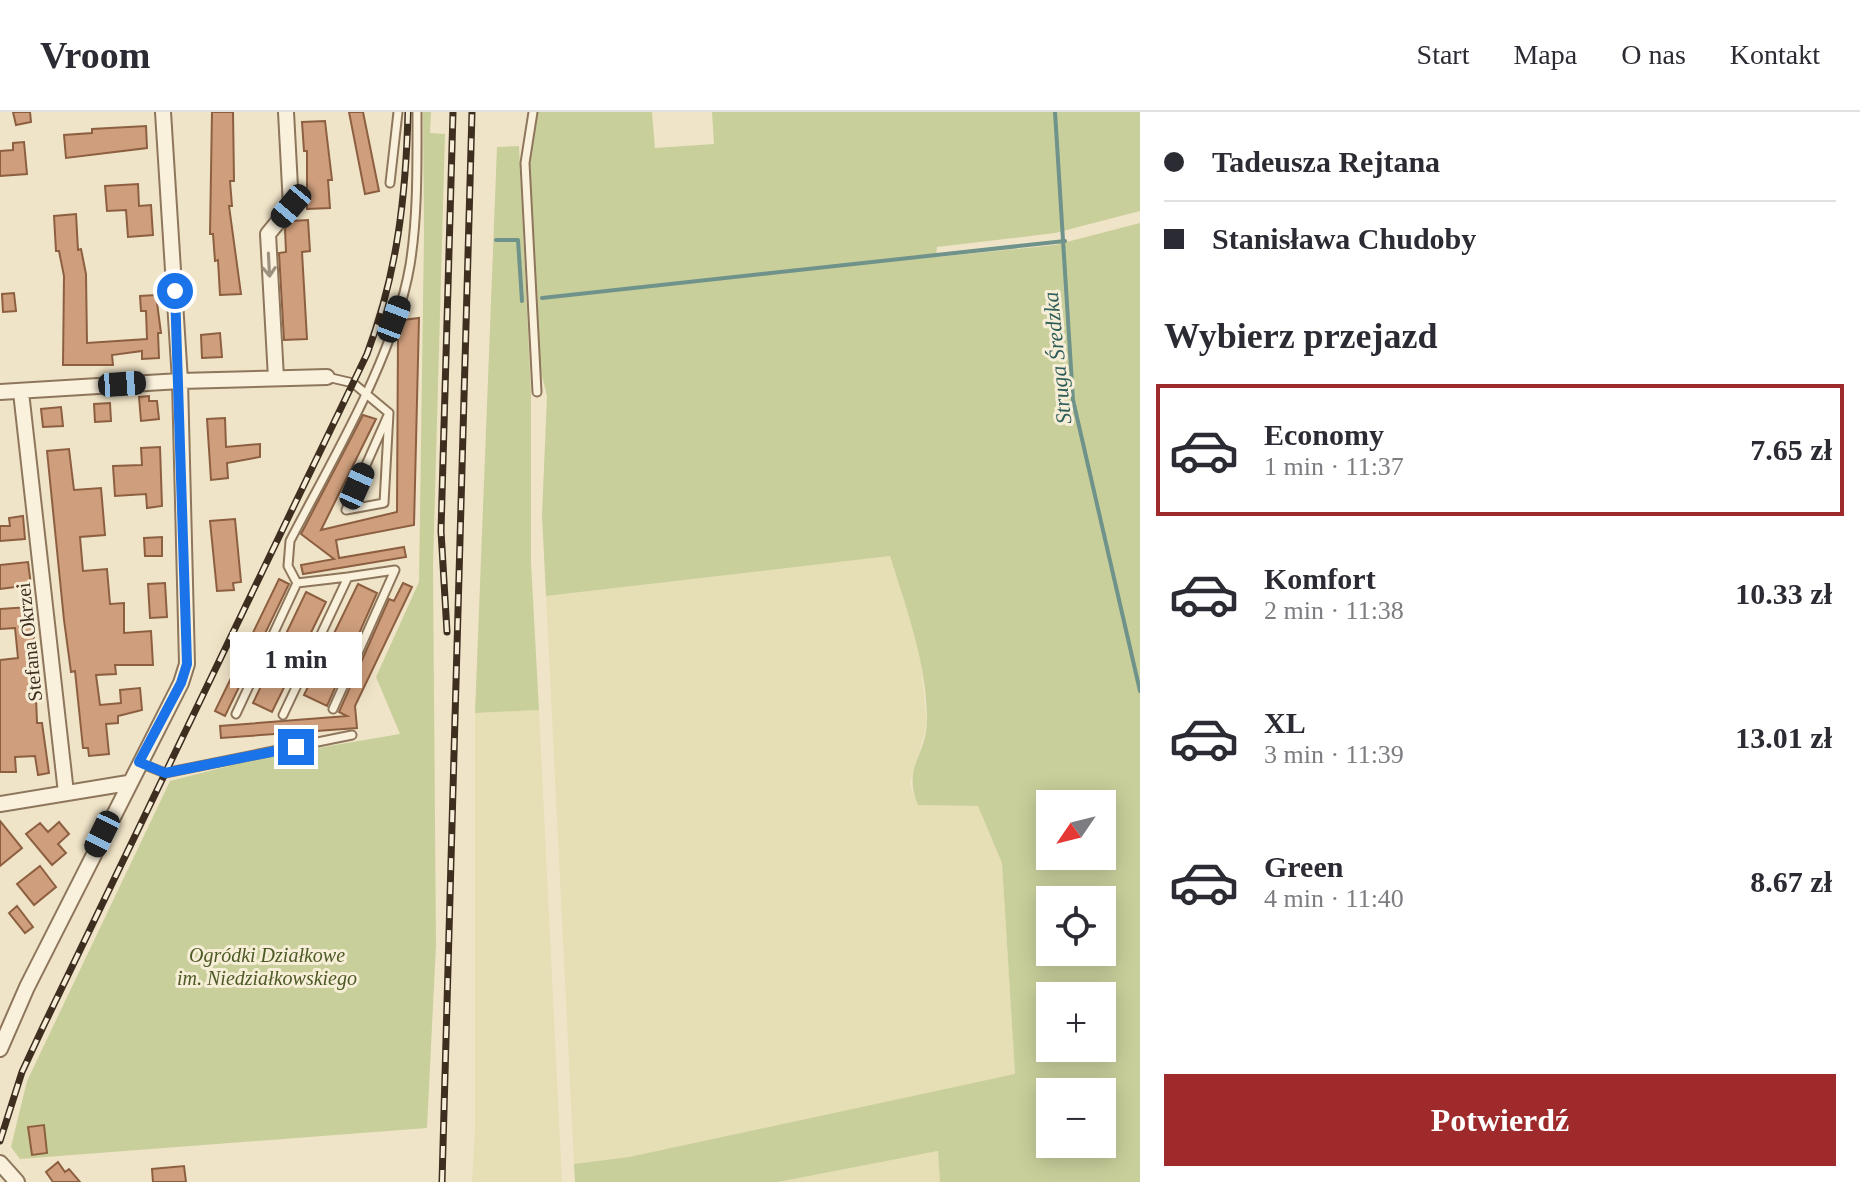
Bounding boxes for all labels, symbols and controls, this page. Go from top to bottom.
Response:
text: Vroom [40,34,150,76]
text: Start [1417,39,1469,70]
text: Mapa [1513,39,1577,70]
text: O nas [1621,39,1686,70]
text: Kontakt [1730,39,1820,70]
text: Tadeusza Rejtana [1212,145,1440,178]
car [266,180,316,232]
text: Stanisława Chudoby [1212,222,1476,255]
one-way arrow [262,251,277,278]
route start [157,273,193,309]
water label: Struga Średzka [1038,291,1076,425]
car [374,292,414,346]
text: Wybierz przejazd [1164,316,1438,356]
car [97,370,147,398]
icon: car [1168,414,1240,486]
text: Economy [1264,418,1384,451]
text: 7.65 zł [1750,433,1832,466]
text: 1 min · 11:37 [1264,452,1404,481]
car [336,459,378,513]
icon: car [1168,558,1240,630]
text: Komfort [1264,562,1376,595]
text: 10.33 zł [1735,577,1832,610]
street label: Stefana Okrzei [12,581,46,703]
text: 2 min · 11:38 [1264,596,1404,625]
callout: 1 min [230,631,362,687]
text: 1 min [265,645,327,674]
icon: car [1168,702,1240,774]
text: XL [1264,706,1306,739]
text: 13.01 zł [1735,721,1832,754]
route end [278,729,314,765]
text: 3 min · 11:39 [1264,740,1404,769]
north arrow [1036,790,1116,870]
map controls [1036,790,1116,1158]
car [81,807,123,861]
icon: car [1168,846,1240,918]
text: Green [1264,850,1343,883]
text: 8.67 zł [1750,865,1832,898]
text: 4 min · 11:40 [1264,884,1404,913]
button: locate [1036,886,1116,966]
park label: Ogródki Działkowe im. Niedziałkowskiego [177,944,357,990]
button: + [1036,982,1116,1062]
button: Potwierdź [1164,1074,1836,1166]
button: − [1036,1078,1116,1158]

